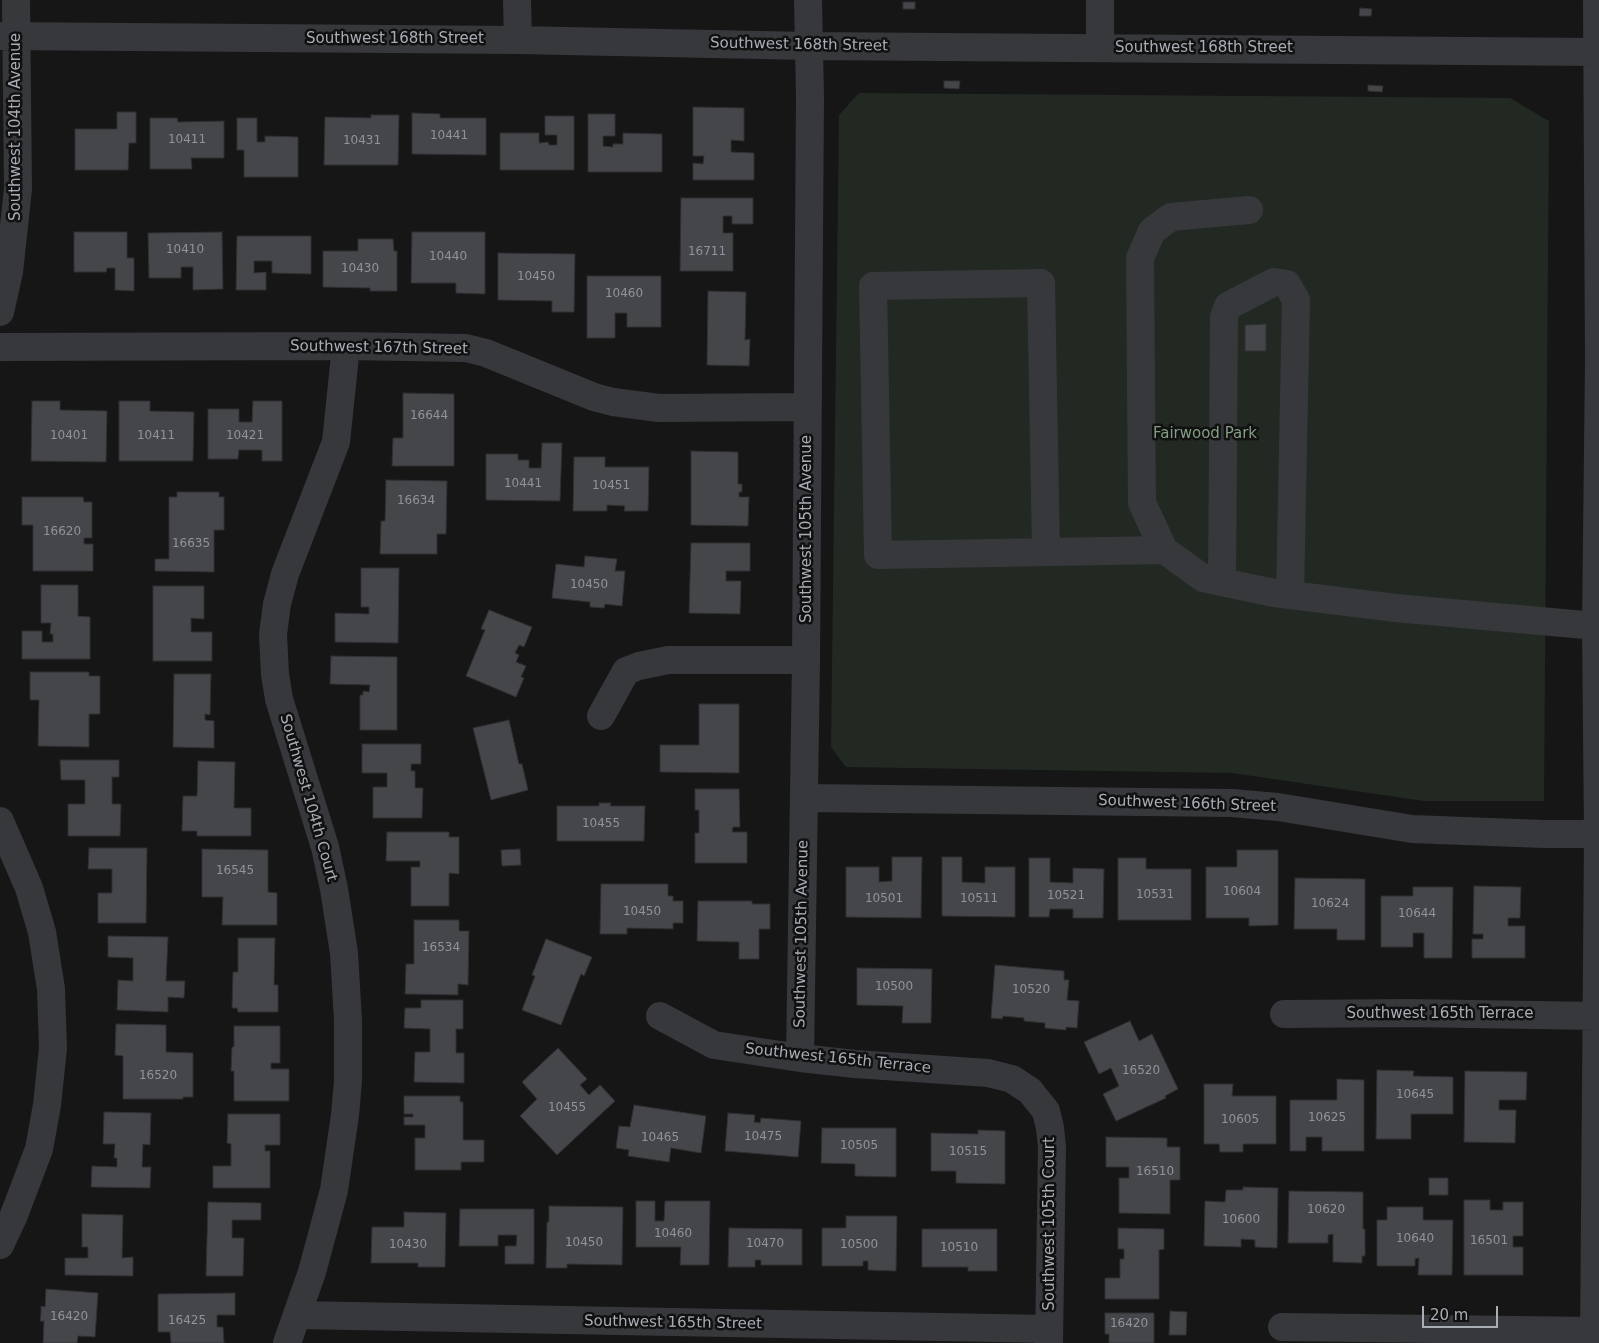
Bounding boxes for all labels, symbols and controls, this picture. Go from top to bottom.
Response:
street label: Southwest 168th Street [306,30,484,48]
street label: Southwest 104th Avenue [7,33,25,221]
street label: Southwest 168th Street [710,34,888,56]
street label: Southwest 168th Street [1115,39,1293,57]
house number: 10441 [430,129,468,143]
house number: 10411 [168,133,206,147]
house number: 10431 [343,134,381,148]
house number: 10410 [166,243,204,257]
house number: 16711 [688,245,726,259]
house number: 10440 [429,250,467,264]
house number: 10430 [341,262,379,276]
house number: 10450 [517,270,555,284]
house number: 10460 [605,287,643,301]
street label: Southwest 167th Street [290,337,468,359]
house number: 16644 [410,409,448,423]
park label: Fairwood Park [1153,425,1257,443]
house number: 10401 [50,429,88,443]
house number: 10411 [137,429,175,443]
house number: 10421 [226,429,264,443]
street label: Southwest 105th Avenue [798,435,816,623]
house number: 10441 [504,477,542,491]
house number: 10451 [592,479,630,493]
house number: 16634 [397,494,435,508]
house number: 16620 [43,525,81,539]
house number: 16635 [172,537,210,551]
house number: 10450 [570,578,608,592]
street label: Southwest 104th Court [275,712,341,884]
street label: Southwest 166th Street [1098,792,1276,816]
house number: 10455 [582,817,620,831]
street label: Southwest 105th Avenue [791,840,813,1028]
house number: 16545 [216,864,254,878]
house number: 10604 [1223,885,1261,899]
house number: 10531 [1136,888,1174,902]
house number: 10521 [1047,889,1085,903]
house number: 10501 [865,892,903,906]
house number: 10511 [960,892,998,906]
house number: 10624 [1311,897,1349,911]
house number: 10450 [623,905,661,919]
house number: 10644 [1398,907,1436,921]
house number: 16534 [422,941,460,955]
house number: 10500 [875,980,913,994]
house number: 10520 [1012,983,1050,997]
street label: Southwest 165th Terrace [1347,1005,1533,1023]
street label: Southwest 165th Terrace [744,1040,932,1078]
house number: 16520 [1122,1064,1160,1078]
house number: 16520 [139,1069,177,1083]
house number: 10645 [1396,1088,1434,1102]
house number: 10455 [548,1101,586,1115]
house number: 10625 [1308,1111,1346,1125]
house number: 10605 [1221,1113,1259,1127]
house number: 10475 [744,1130,782,1144]
house number: 10465 [641,1131,679,1145]
street label: Southwest 105th Court [1041,1137,1059,1311]
house number: 10505 [840,1139,878,1153]
house number: 10515 [949,1145,987,1159]
house number: 16510 [1136,1165,1174,1179]
house number: 10620 [1307,1203,1345,1217]
house number: 10600 [1222,1213,1260,1227]
house number: 10460 [654,1227,692,1241]
house number: 10640 [1396,1232,1434,1246]
house number: 16501 [1470,1234,1508,1248]
house number: 10450 [565,1236,603,1250]
house number: 10470 [746,1237,784,1251]
house number: 10430 [389,1238,427,1252]
house number: 10500 [840,1238,878,1252]
house number: 10510 [940,1241,978,1255]
scale bar [1424,1296,1500,1328]
text: 20 m [1430,1306,1468,1324]
house number: 16420 [50,1310,88,1324]
street label: Southwest 165th Street [584,1312,762,1334]
house number: 16425 [168,1314,206,1328]
house number: 16420 [1110,1317,1148,1331]

